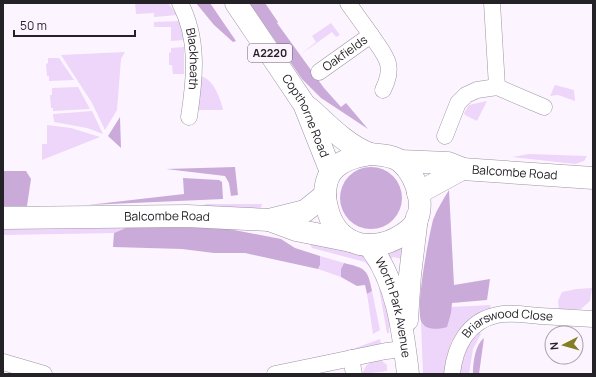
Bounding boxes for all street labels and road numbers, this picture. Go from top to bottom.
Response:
street label: Blackheath [182,26,203,91]
street label: Oakfields [319,31,371,75]
road number: A2220 [248,44,292,62]
street label: Copthorne Road [278,70,333,160]
street label: Balcombe Road [471,161,558,184]
street label: Balcombe Road [124,207,210,225]
street label: Worth Park Avenue [371,254,415,359]
street label: Briarswood Close [458,305,554,341]

